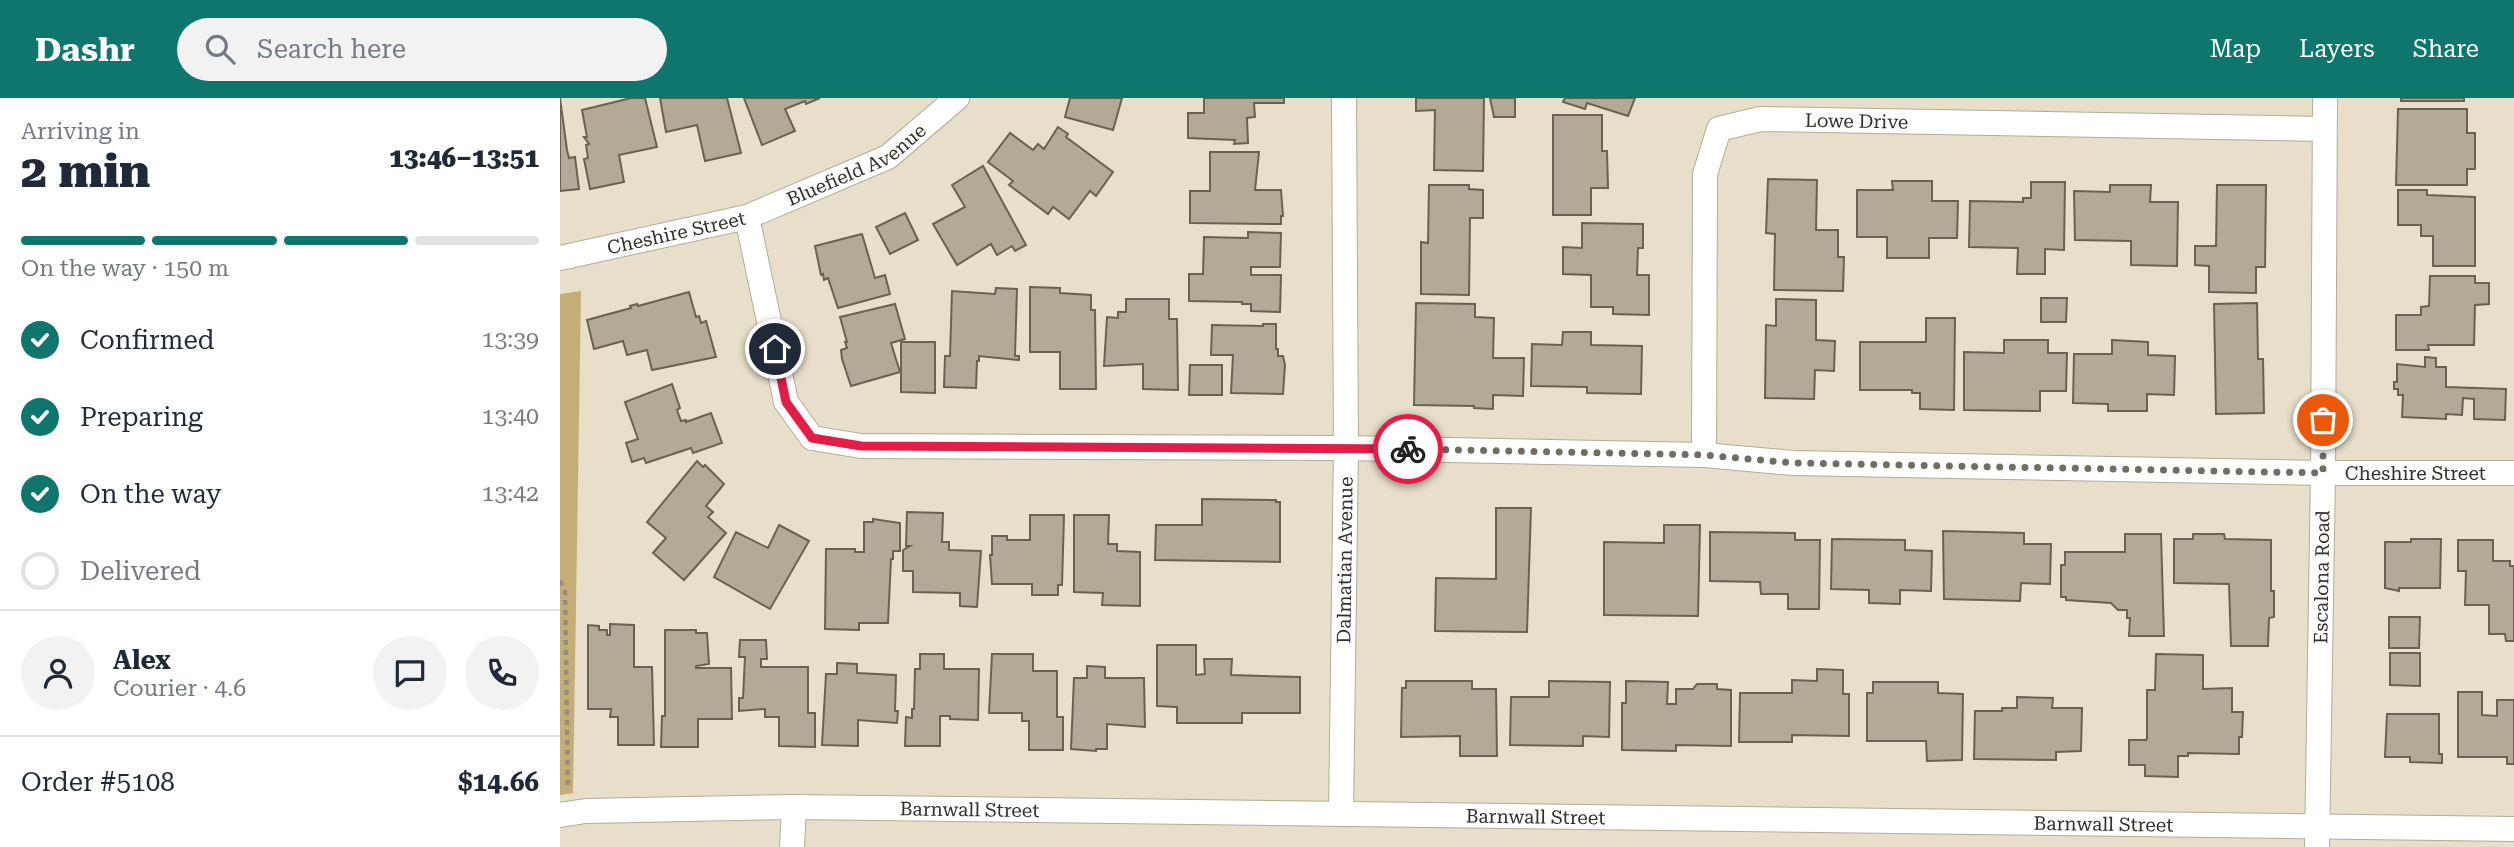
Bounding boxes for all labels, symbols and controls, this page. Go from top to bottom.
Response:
search box [177,18,667,81]
text: Dashr [35,30,135,69]
icon: search [201,30,239,68]
text: Search here [257,34,406,64]
text: Map [2210,35,2261,63]
text: Layers [2299,35,2375,63]
text: Share [2413,35,2479,63]
street label: Lowe Drive [1805,109,1909,134]
text: Arriving in [21,118,140,145]
street label: Bluefield Avenue [783,119,931,211]
text: 13:46–13:51 [389,143,539,173]
text: 2 min [21,144,150,198]
street label: Cheshire Street [605,207,748,259]
text: On the way · 150 m [21,255,229,282]
pin [745,319,805,379]
icon: check [21,321,59,359]
text: Confirmed [80,325,215,355]
text: 13:39 [482,326,539,353]
icon: home [756,330,794,368]
pin [2293,390,2353,450]
icon: check [21,398,59,436]
icon: bag [2304,401,2342,439]
text: Preparing [80,402,203,432]
text: 13:40 [482,403,539,430]
courier [1373,414,1443,484]
icon: bike [1389,430,1427,468]
street label: Cheshire Street [2345,462,2486,485]
icon: check [21,475,59,513]
street label: Dalmatian Avenue [1332,476,1358,644]
text: On the way [80,479,221,509]
text: 13:42 [482,480,539,507]
street label: Escalona Road [2309,510,2334,644]
text: Delivered [80,556,201,586]
button: person [21,636,95,710]
button: chat [373,636,447,710]
button: phone [465,636,539,710]
text: Alex [113,645,171,675]
text: Courier · 4.6 [113,675,246,702]
text: Order #5108 [21,767,175,797]
text: $14.66 [458,767,539,797]
street label: Barnwall Street [900,797,1040,822]
street label: Barnwall Street [1466,805,1606,829]
street label: Barnwall Street [2034,812,2174,837]

